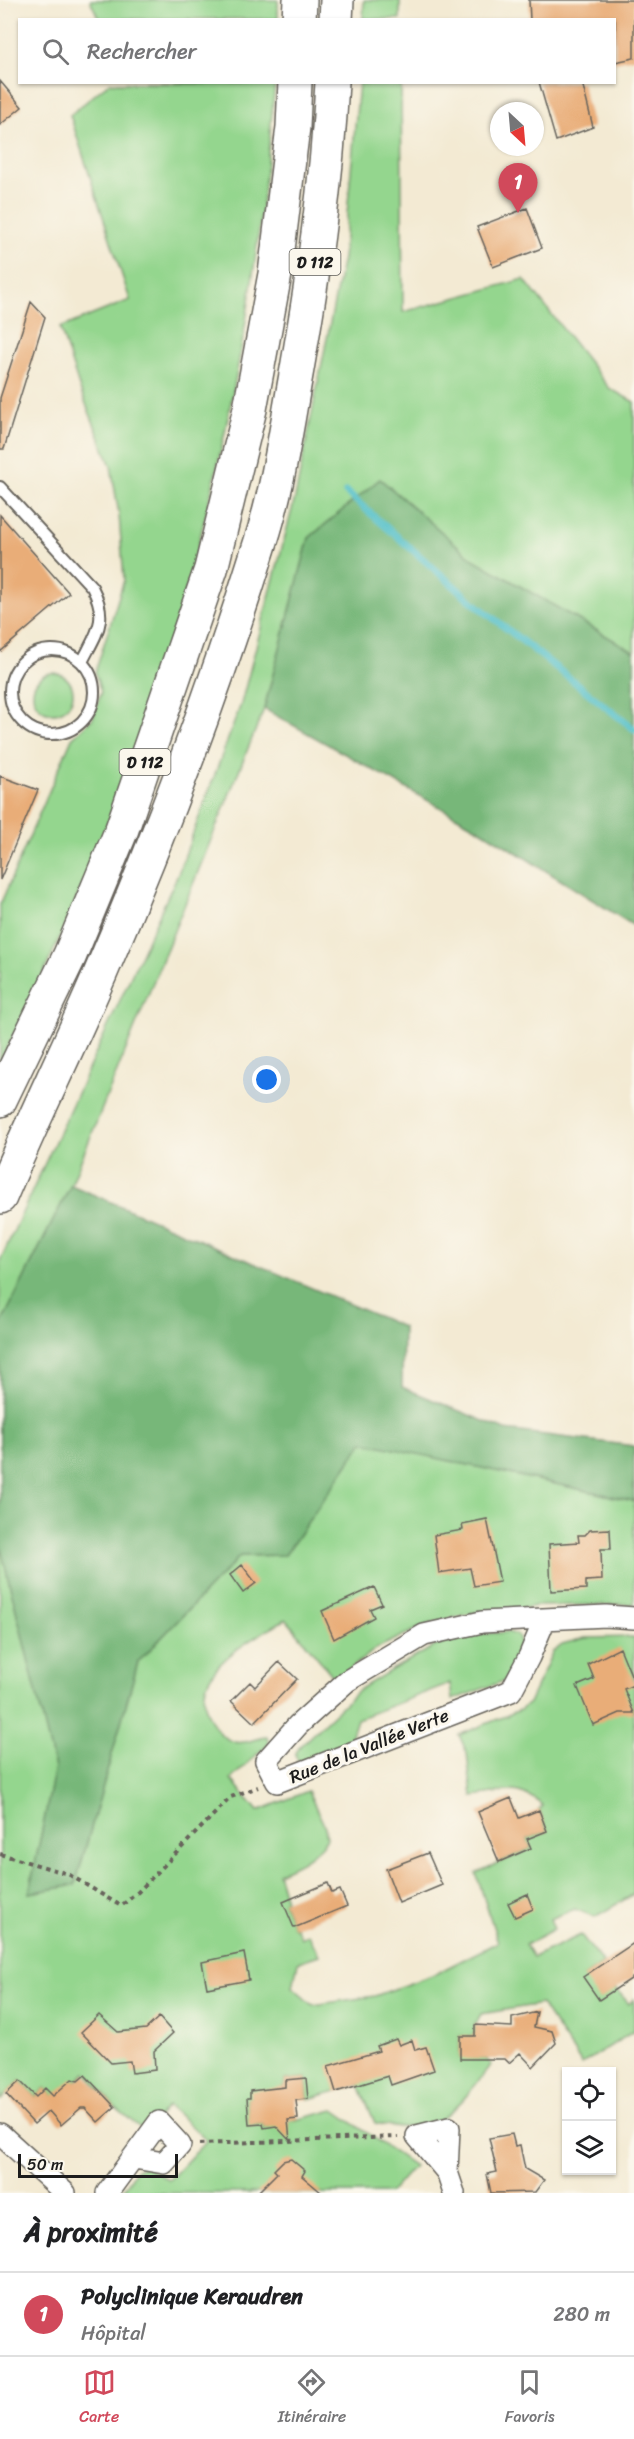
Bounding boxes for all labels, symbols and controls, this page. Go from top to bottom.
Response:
search box [18,18,616,84]
text: Rechercher [87,32,197,71]
icon: search [39,35,72,68]
north arrow [490,102,544,156]
pin: 1 [498,164,538,213]
road number: D 112 [290,249,340,275]
road number: D 112 [120,749,170,775]
your location [252,1065,281,1094]
street label: Rue de la Vallée Verte [284,1699,454,1793]
map controls [562,2067,616,2175]
button: locate [562,2067,616,2121]
button: layers [562,2121,616,2175]
text: 50 m [27,2150,63,2179]
scale bar [18,2151,178,2178]
text: À proximité [24,2209,158,2255]
text: Polyclinique Keraudren [81,2277,303,2316]
text: 1 [39,2297,48,2332]
text: 280 m [553,2297,610,2332]
text: Hôpital [81,2316,146,2351]
tab: Carte [79,2366,119,2431]
tab: Itinéraire [278,2366,346,2431]
tab: Favoris [505,2366,555,2431]

